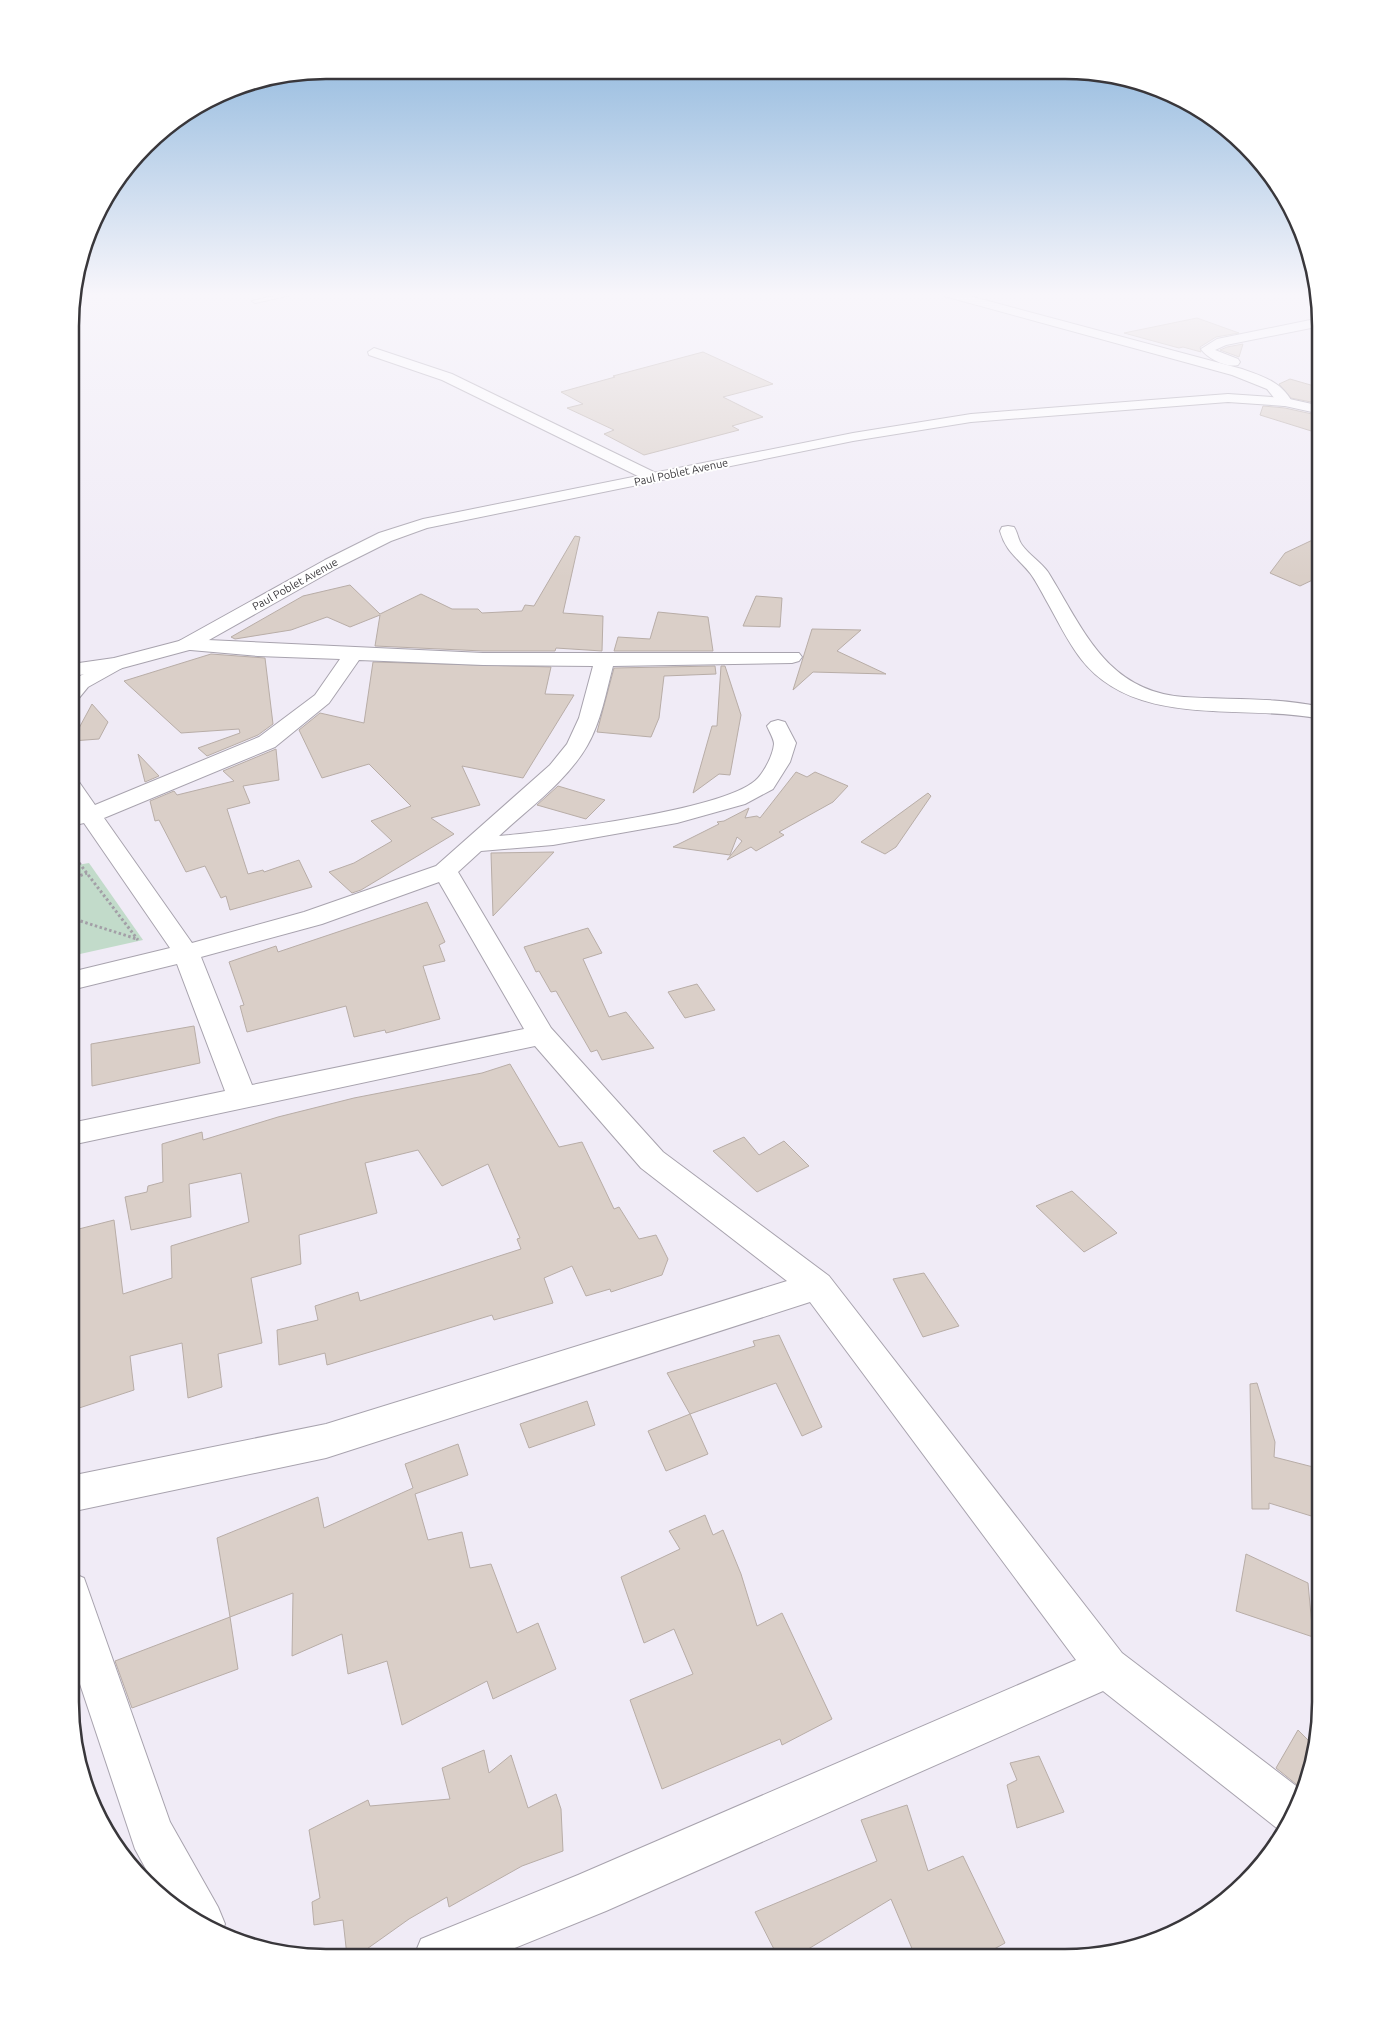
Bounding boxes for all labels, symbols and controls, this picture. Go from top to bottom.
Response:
street label: Paul Poblet Avenue [633,456,729,488]
street label: Paul Poblet Avenue [250,555,340,613]

